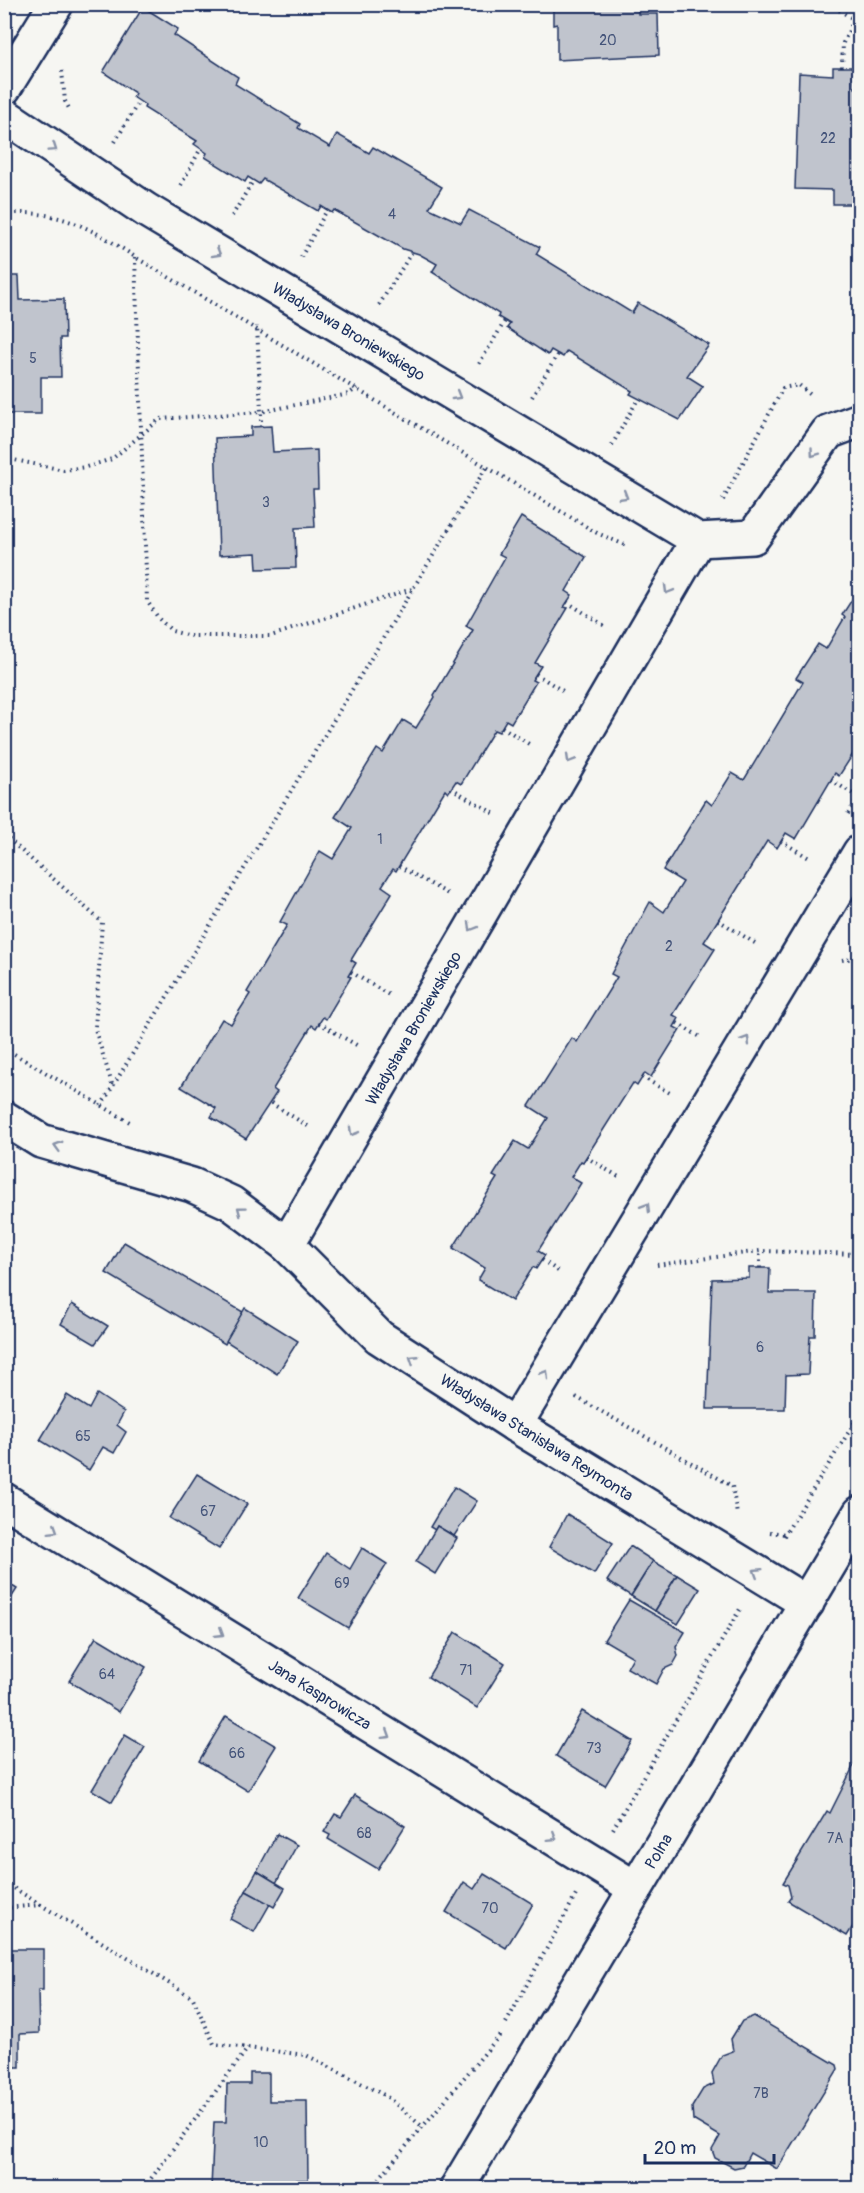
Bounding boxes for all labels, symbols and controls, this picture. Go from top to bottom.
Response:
house number: 20 [599,32,617,49]
house number: 22 [820,130,836,147]
one-way arrow [46,141,57,152]
house number: 4 [388,206,396,223]
one-way arrow [211,246,221,257]
street label: Władysława Broniewskiego [268,278,429,386]
house number: 5 [29,350,37,367]
one-way arrow [451,388,461,400]
one-way arrow [810,446,821,457]
one-way arrow [618,488,628,500]
house number: 3 [262,494,270,511]
one-way arrow [664,584,676,594]
one-way arrow [566,753,578,763]
house number: 1 [377,831,383,848]
one-way arrow [468,921,479,931]
house number: 2 [665,938,673,955]
street label: Władysława Broniewskiego [362,948,466,1109]
one-way arrow [739,1036,751,1046]
one-way arrow [348,1126,360,1136]
one-way arrow [53,1140,63,1153]
one-way arrow [638,1203,650,1213]
one-way arrow [236,1207,247,1218]
house number: 6 [756,1339,764,1356]
one-way arrow [409,1355,420,1366]
street label: Władysława Stanisława Reymonta [436,1370,637,1506]
one-way arrow [538,1370,550,1380]
house number: 65 [75,1428,91,1445]
house number: 67 [200,1503,216,1520]
one-way arrow [48,1523,58,1535]
one-way arrow [753,1568,763,1580]
house number: 69 [334,1575,350,1592]
one-way arrow [214,1625,225,1636]
street label: Jana Kasprowicza [264,1655,375,1735]
house number: 71 [460,1662,472,1679]
house number: 64 [99,1666,115,1683]
one-way arrow [381,1727,391,1739]
house number: 73 [586,1740,602,1757]
house number: 66 [229,1745,245,1762]
house number: 68 [356,1825,372,1842]
one-way arrow [547,1829,557,1841]
street label: Polna [641,1830,677,1873]
house number: 7A [827,1830,843,1847]
house number: 70 [482,1900,498,1917]
house number: 7B [753,2085,769,2102]
scale bar [645,2127,774,2165]
house number: 10 [253,2134,269,2151]
text: 20 m [654,2137,696,2160]

